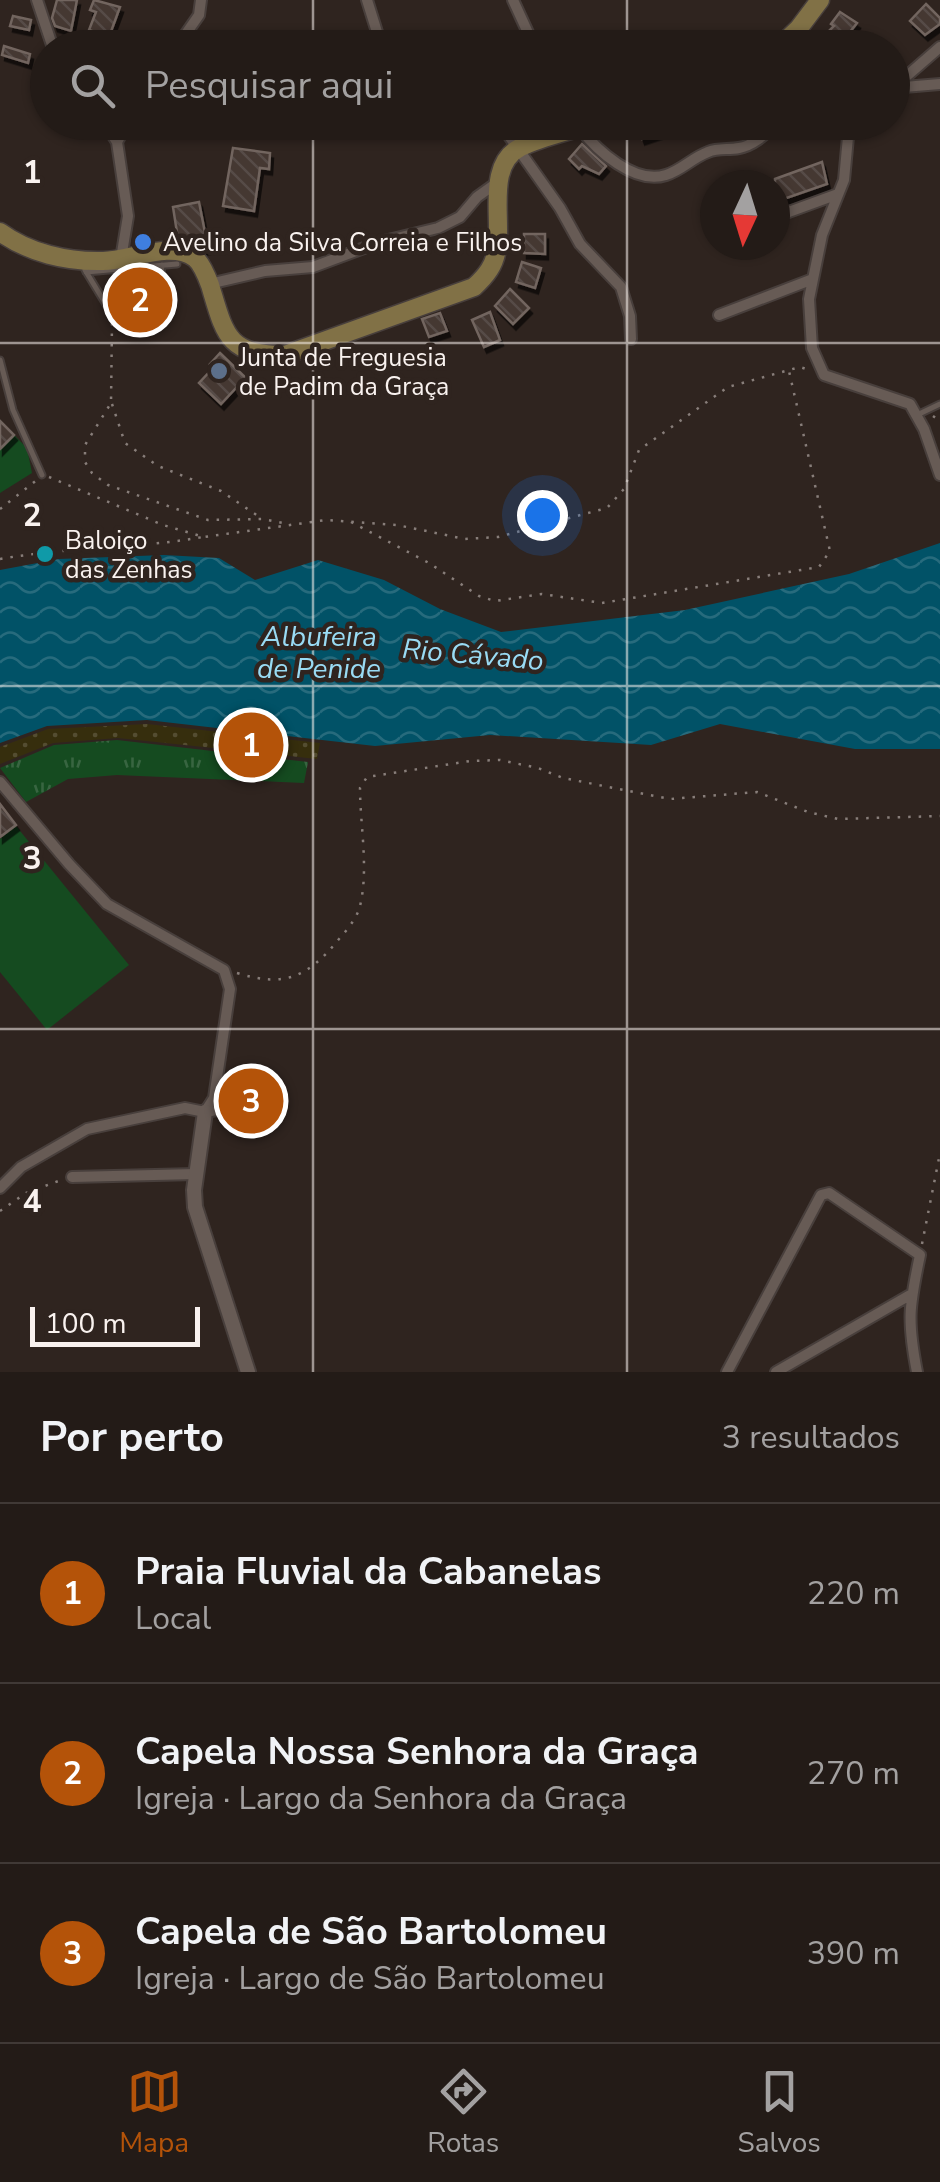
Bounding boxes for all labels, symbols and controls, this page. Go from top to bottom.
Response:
search box [30,30,910,140]
icon: search [65,58,120,113]
text: Pesquisar aqui [145,60,393,111]
text: 1 [22,151,42,194]
north arrow [700,170,790,260]
place label: Avelino da Silva Correia e Filhos [163,226,522,260]
marker: Avelino da Silva Correia e Filhos [132,231,154,253]
pin: 2 [108,262,172,338]
place label: Junta de Freguesia de Padim da Graça [238,341,449,404]
marker: Junta de Freguesia de Padim da Graça [208,360,230,382]
your location [517,490,568,541]
text: 2 [22,494,42,537]
place label: Baloiço das Zenhas [65,524,193,587]
marker: Baloiço das Zenhas [34,543,56,565]
water label: Albufeira de Penide [257,618,381,688]
water label: Rio Cávado [401,630,545,680]
pin: 1 [218,708,284,782]
text: 3 [22,837,42,880]
pin: 3 [218,1064,284,1138]
text: 4 [22,1180,42,1223]
scale bar [30,1302,200,1346]
text: 100 m [45,1305,127,1343]
text: Por perto [40,1409,224,1466]
text: 3 resultados [722,1416,900,1459]
text: Praia Fluvial da Cabanelas [135,1546,602,1597]
text: 1 [63,1572,82,1615]
text: 220 m [807,1572,900,1615]
text: Local [135,1597,211,1640]
text: Capela Nossa Senhora da Graça [135,1726,699,1777]
text: 2 [63,1752,82,1795]
text: 270 m [807,1752,900,1795]
text: Igreja · Largo da Senhora da Graça [135,1777,627,1820]
text: Capela de São Bartolomeu [135,1906,607,1957]
text: 3 [63,1932,82,1975]
text: 390 m [807,1932,900,1975]
text: Igreja · Largo de São Bartolomeu [135,1957,605,2000]
tab: Mapa [119,2064,189,2162]
tab: Rotas [427,2064,499,2162]
tab: Salvos [738,2064,821,2162]

